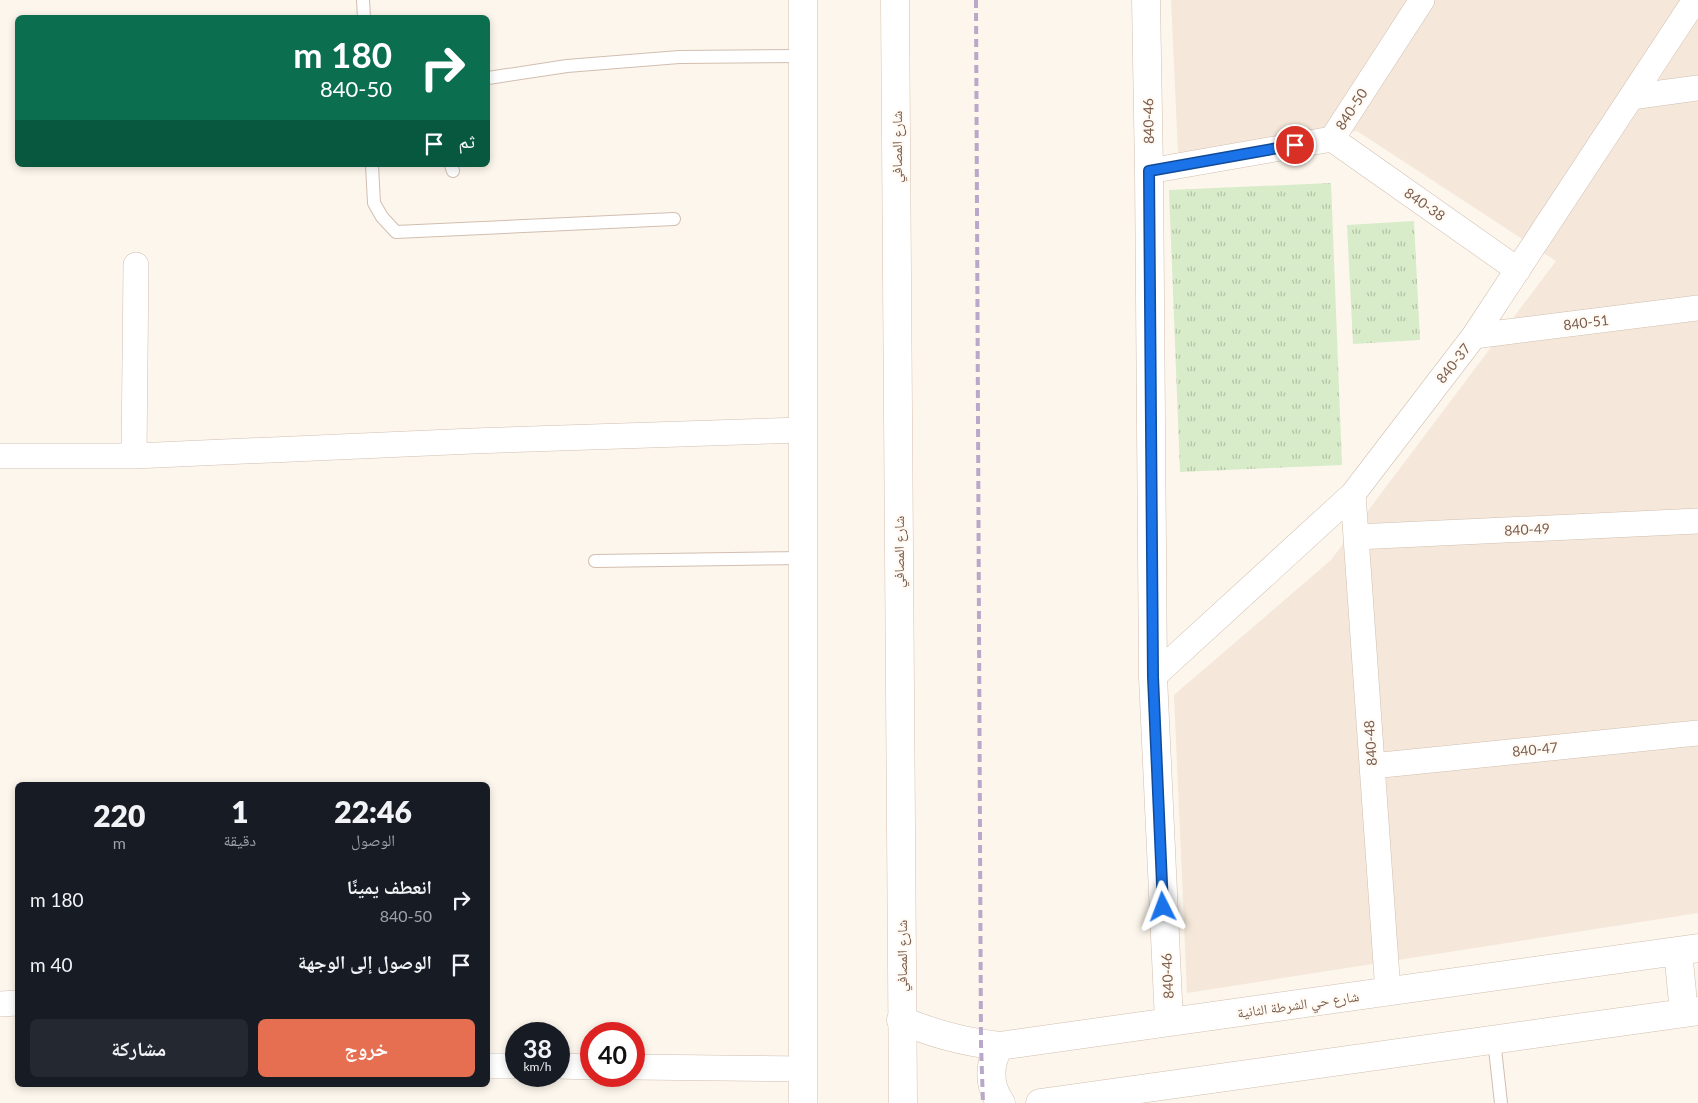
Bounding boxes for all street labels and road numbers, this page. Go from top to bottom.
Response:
street label: 840-50 [1331,85,1371,133]
street label: 840-46 [1139,98,1157,144]
street label: شارع المصافي [888,111,908,183]
street label: 840-38 [1401,184,1449,224]
street label: 840-51 [1562,311,1610,333]
street label: 840-37 [1432,340,1474,386]
street label: شارع المصافي [890,516,910,588]
street label: 840-49 [1504,519,1550,539]
street label: 840-48 [1360,720,1380,766]
street label: 840-47 [1511,738,1559,760]
street label: شارع المصافي [893,920,913,992]
street label: 840-46 [1157,953,1177,999]
street label: شارع حي الشرطة الثانية [1236,987,1360,1024]

